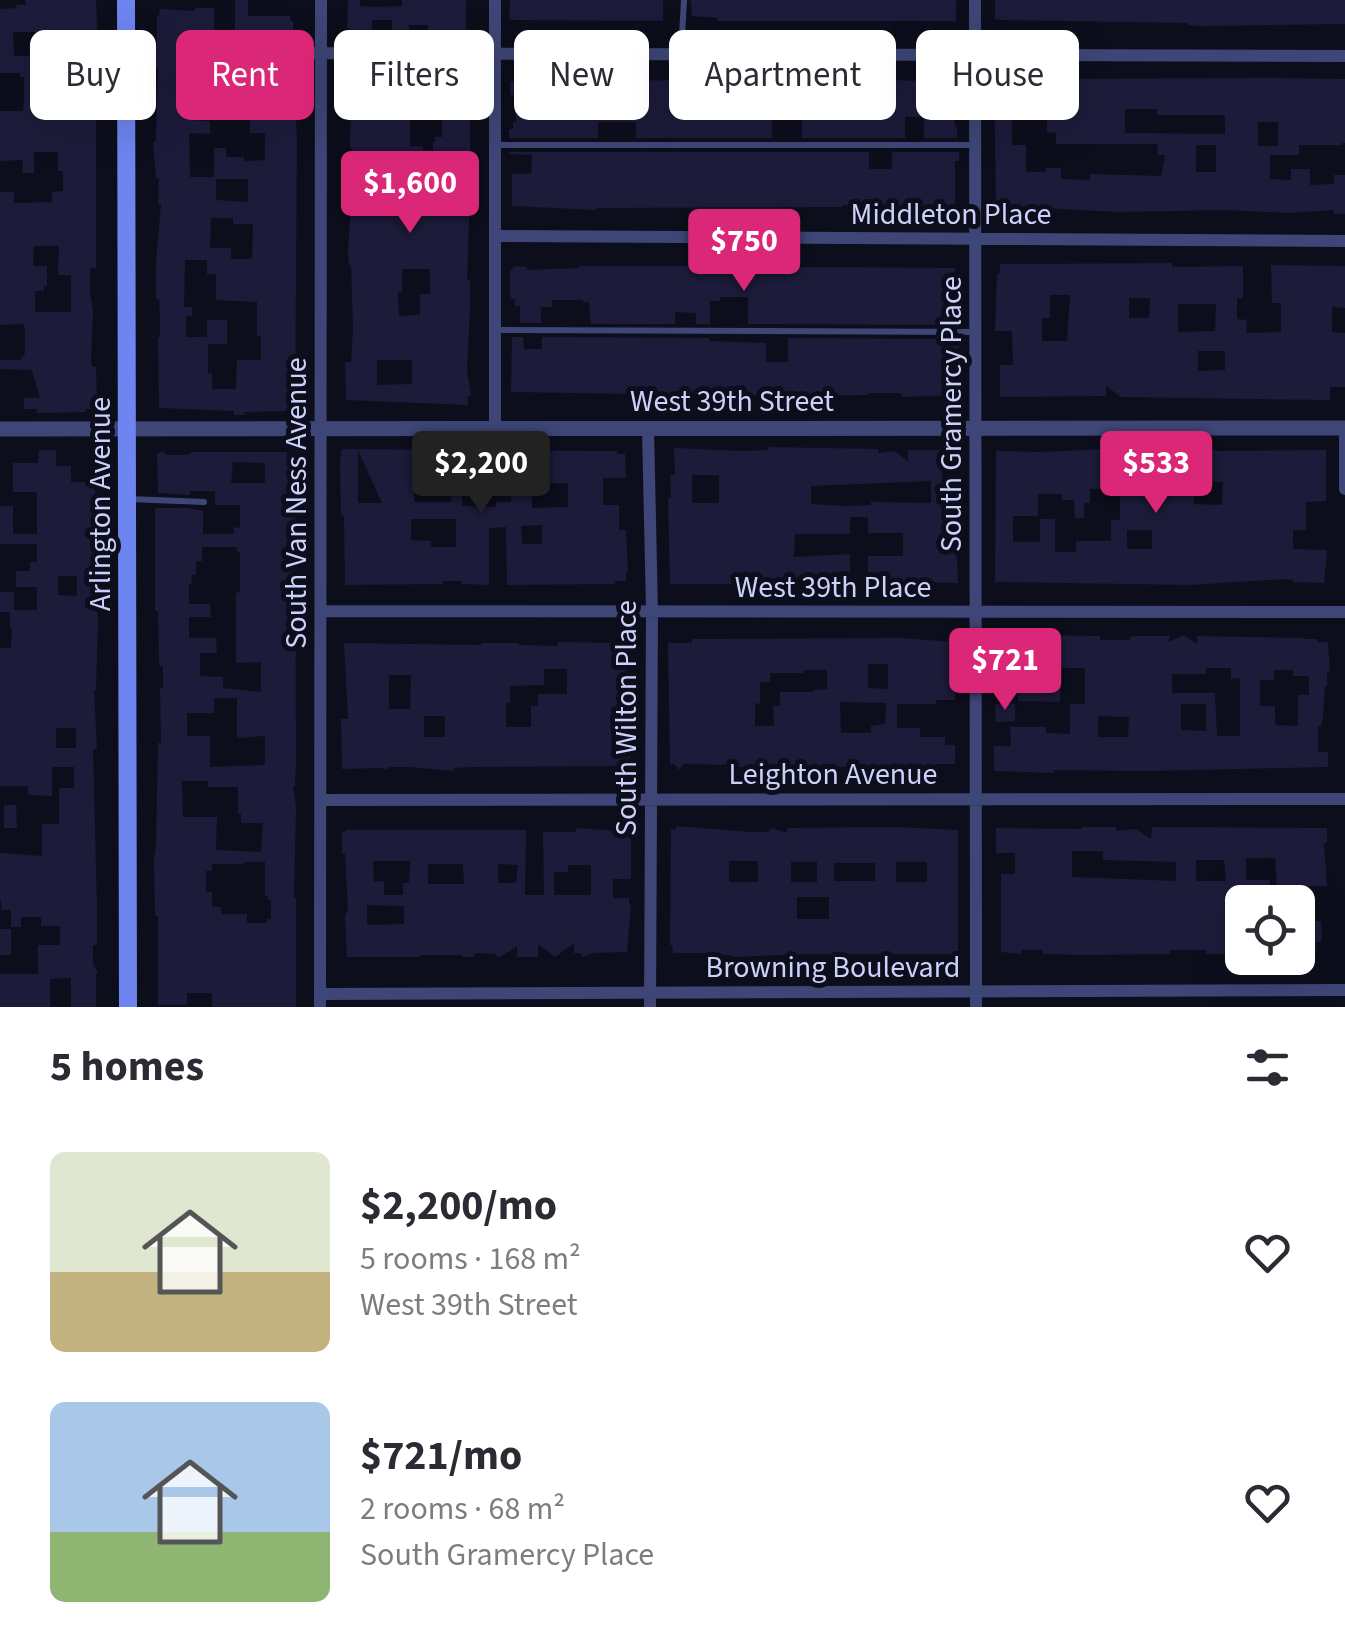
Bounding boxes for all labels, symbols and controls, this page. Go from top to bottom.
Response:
chip: Buy [30,30,156,120]
chip: Rent [176,30,314,120]
chip: Filters [334,30,494,120]
chip: New [514,30,649,120]
chip: Apartment [669,30,896,120]
chip: House [916,30,1079,120]
pin: $1,600 [329,151,491,236]
text: $1,600 [363,160,457,206]
street label: Middleton Place [851,193,1051,236]
pin: $750 [685,209,803,294]
text: $750 [710,218,778,264]
street label: South Gramercy Place [930,276,973,552]
street label: South Van Ness Avenue [275,357,318,649]
street label: West 39th Street [630,380,834,423]
street label: Arlington Avenue [79,397,122,611]
pin: $2,200 [400,431,562,516]
pin: $533 [1097,431,1215,516]
text: $2,200 [434,440,528,486]
text: $533 [1122,440,1190,486]
street label: West 39th Place [735,566,931,609]
street label: South Wilton Place [605,600,648,836]
pin: $721 [946,628,1064,713]
text: $721 [971,637,1039,683]
street label: Leighton Avenue [729,753,937,796]
map controls [1225,885,1315,975]
button: locate [1225,885,1315,975]
street label: Browning Boulevard [706,946,960,989]
text: 5 homes [50,1037,204,1097]
icon: filters [1240,1040,1295,1095]
text: $2,200/mo [360,1176,557,1236]
icon: home [130,1192,250,1312]
icon: heart [1240,1225,1295,1280]
text: 5 rooms · 168 m² [360,1236,581,1282]
text: West 39th Street [360,1282,578,1328]
text: $721/mo [360,1426,522,1486]
icon: home [130,1442,250,1562]
icon: heart [1240,1475,1295,1530]
text: 2 rooms · 68 m² [360,1486,565,1532]
text: South Gramercy Place [360,1532,654,1578]

